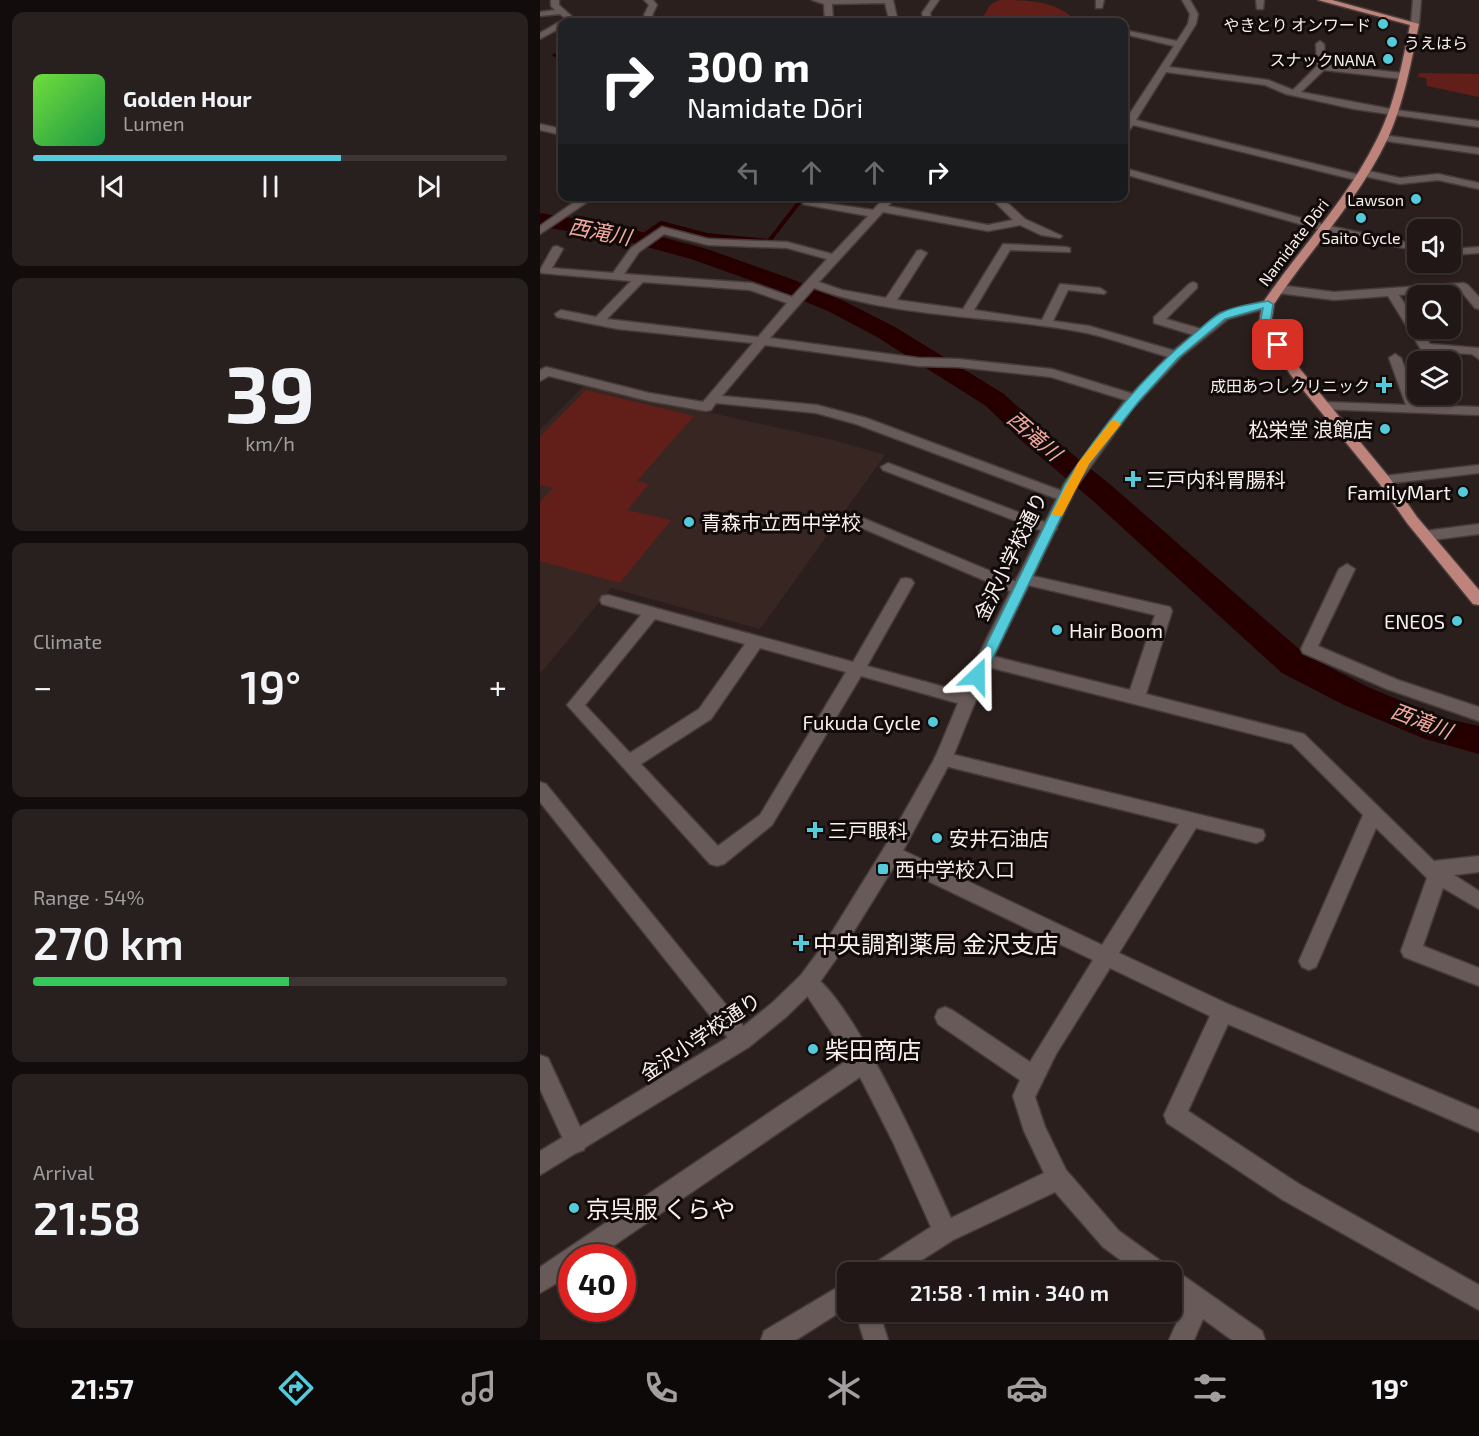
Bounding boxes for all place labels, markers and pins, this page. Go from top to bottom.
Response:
place label: やきとり オンワード [1223,15,1371,34]
marker: やきとり オンワード [1376,17,1390,31]
place label: うえはら [1404,33,1468,52]
marker: うえはら [1385,35,1399,49]
place label: スナックNANA [1270,50,1376,69]
marker: スナックNANA [1381,52,1395,66]
place label: Lawson [1347,190,1404,209]
marker: Lawson [1409,192,1423,206]
marker: Saito Cycle [1354,211,1368,225]
place label: Saito Cycle [1322,228,1401,247]
pin [1252,319,1303,370]
place label: 成田あつしクリニック [1210,376,1370,395]
marker: 成田あつしクリニック [1375,376,1393,394]
place label: 松栄堂 浪館店 [1249,417,1373,441]
marker: 松栄堂 浪館店 [1378,422,1392,436]
place label: 三戸内科胃腸科 [1146,467,1286,491]
marker: 三戸内科胃腸科 [1124,470,1142,488]
place label: FamilyMart [1347,480,1451,504]
marker: FamilyMart [1456,485,1470,499]
place label: 青森市立西中学校 [701,510,861,534]
marker: 青森市立西中学校 [682,515,696,529]
place label: ENEOS [1384,609,1445,633]
marker: ENEOS [1450,614,1464,628]
place label: Hair Boom [1069,618,1163,642]
marker: Hair Boom [1050,623,1064,637]
place label: Fukuda Cycle [803,710,921,734]
marker: Fukuda Cycle [926,715,940,729]
place label: 三戸眼科 [828,818,908,842]
marker: 三戸眼科 [806,821,824,839]
place label: 安井石油店 [949,826,1049,850]
marker: 安井石油店 [930,831,944,845]
place label: 西中学校入口 [895,857,1015,881]
marker: 西中学校入口 [876,862,890,876]
place label: 中央調剤薬局 金沢支店 [813,929,1058,958]
marker: 中央調剤薬局 金沢支店 [794,936,808,950]
place label: 柴田商店 [825,1035,921,1064]
marker: 柴田商店 [806,1042,820,1056]
place label: 京呉服 くらや [586,1194,735,1223]
marker: 京呉服 くらや [567,1201,581,1215]

